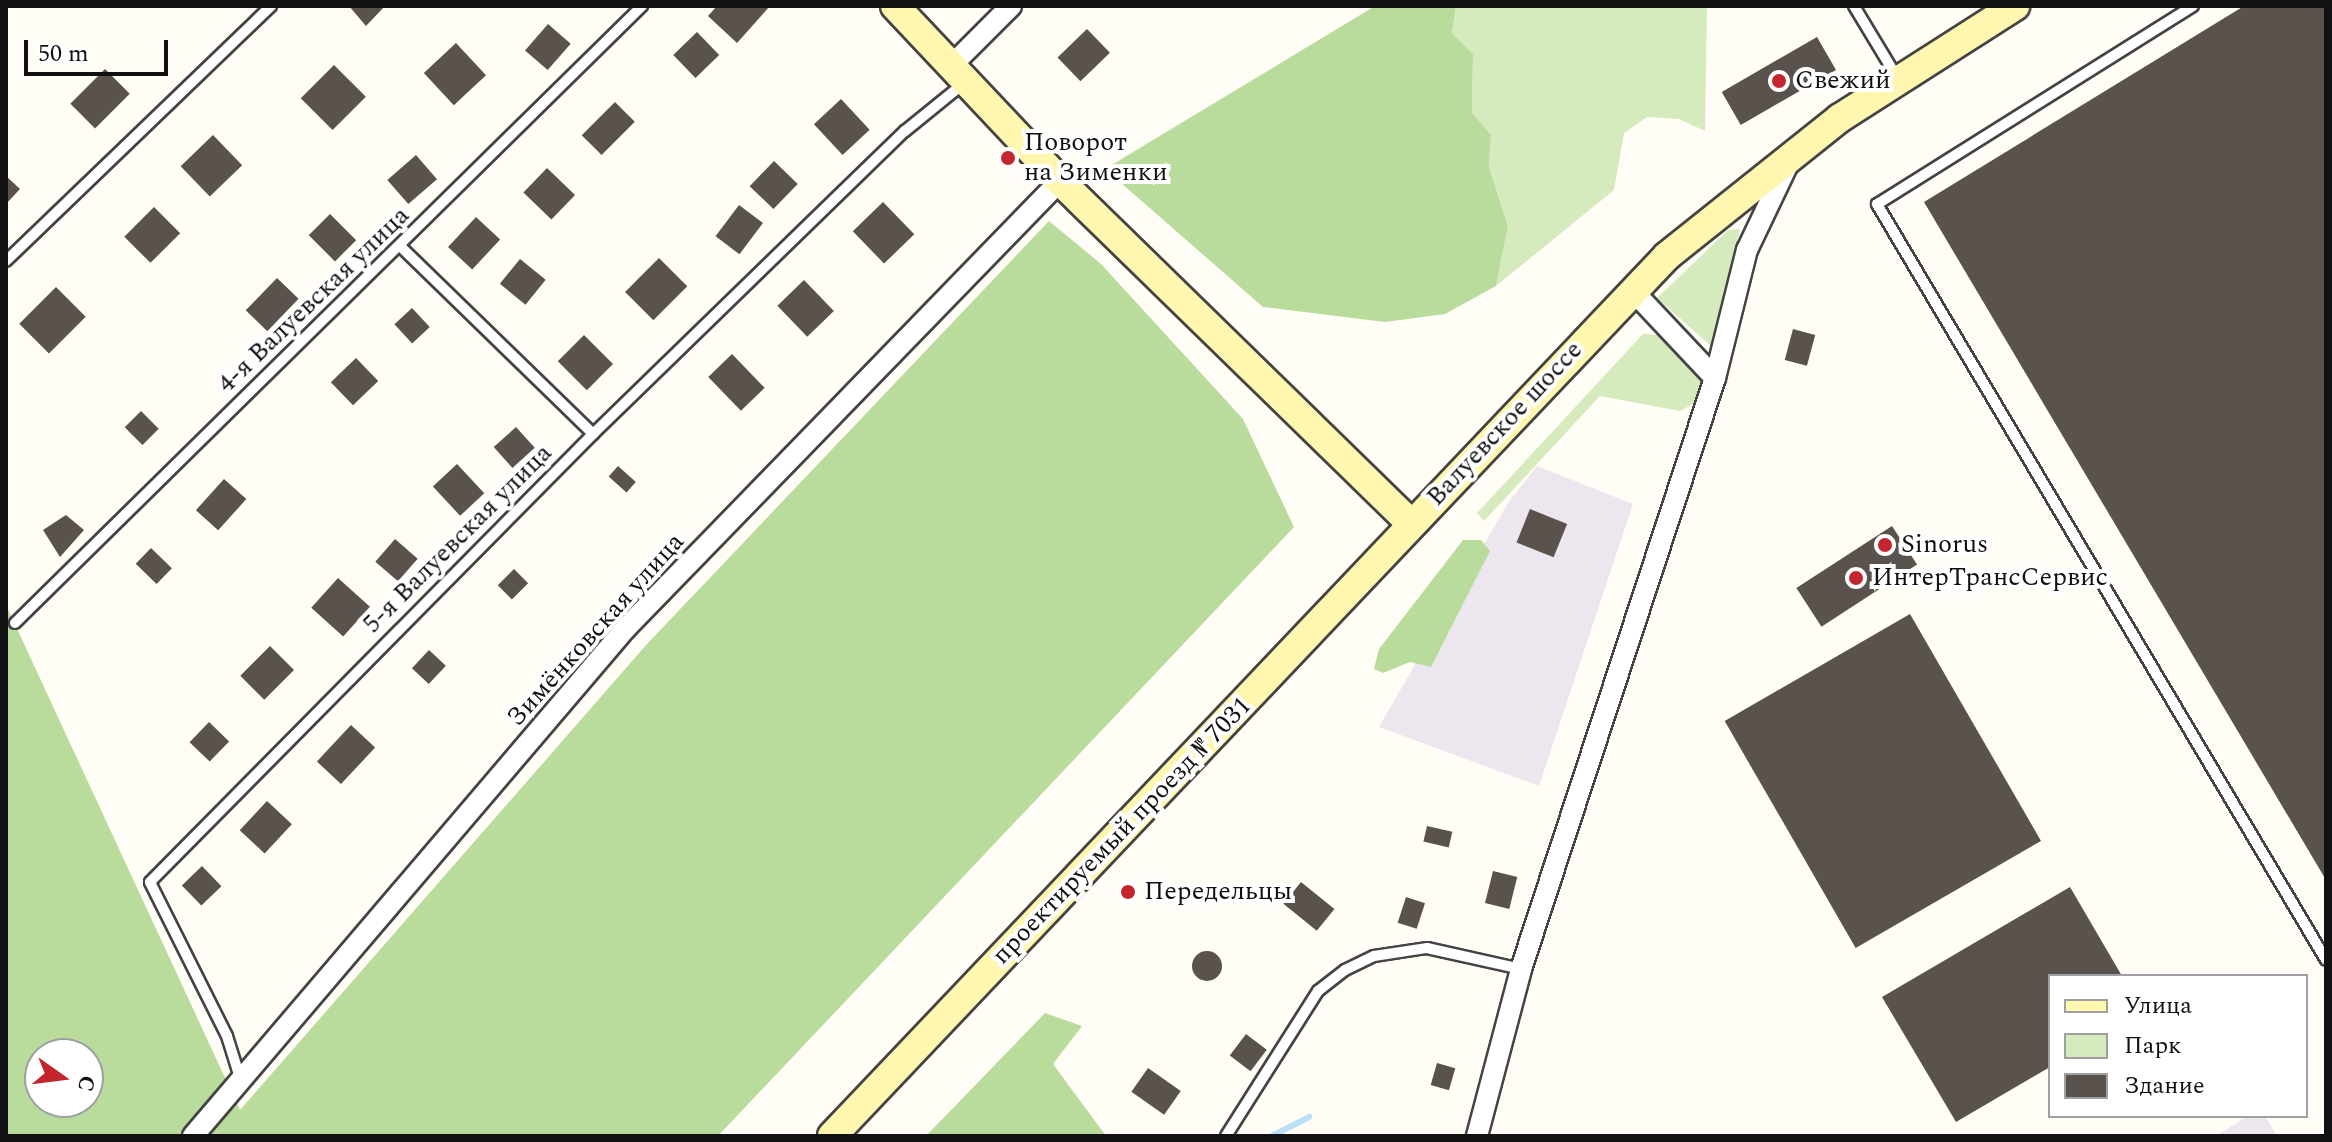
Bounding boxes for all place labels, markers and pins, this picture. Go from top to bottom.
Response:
place label: Свежий [1795,65,1891,97]
marker: Свежий [1770,72,1788,90]
place label: Поворот на Зименки [1024,127,1168,188]
marker: Поворот на Зименки [999,149,1017,167]
place label: Sinorus [1901,529,1988,561]
marker: Sinorus [1876,536,1894,554]
place label: ИнтерТрансСервис [1872,562,2108,594]
marker: ИнтерТрансСервис [1847,569,1865,587]
place label: Передельцы [1144,876,1292,908]
marker: Передельцы [1119,883,1137,901]

